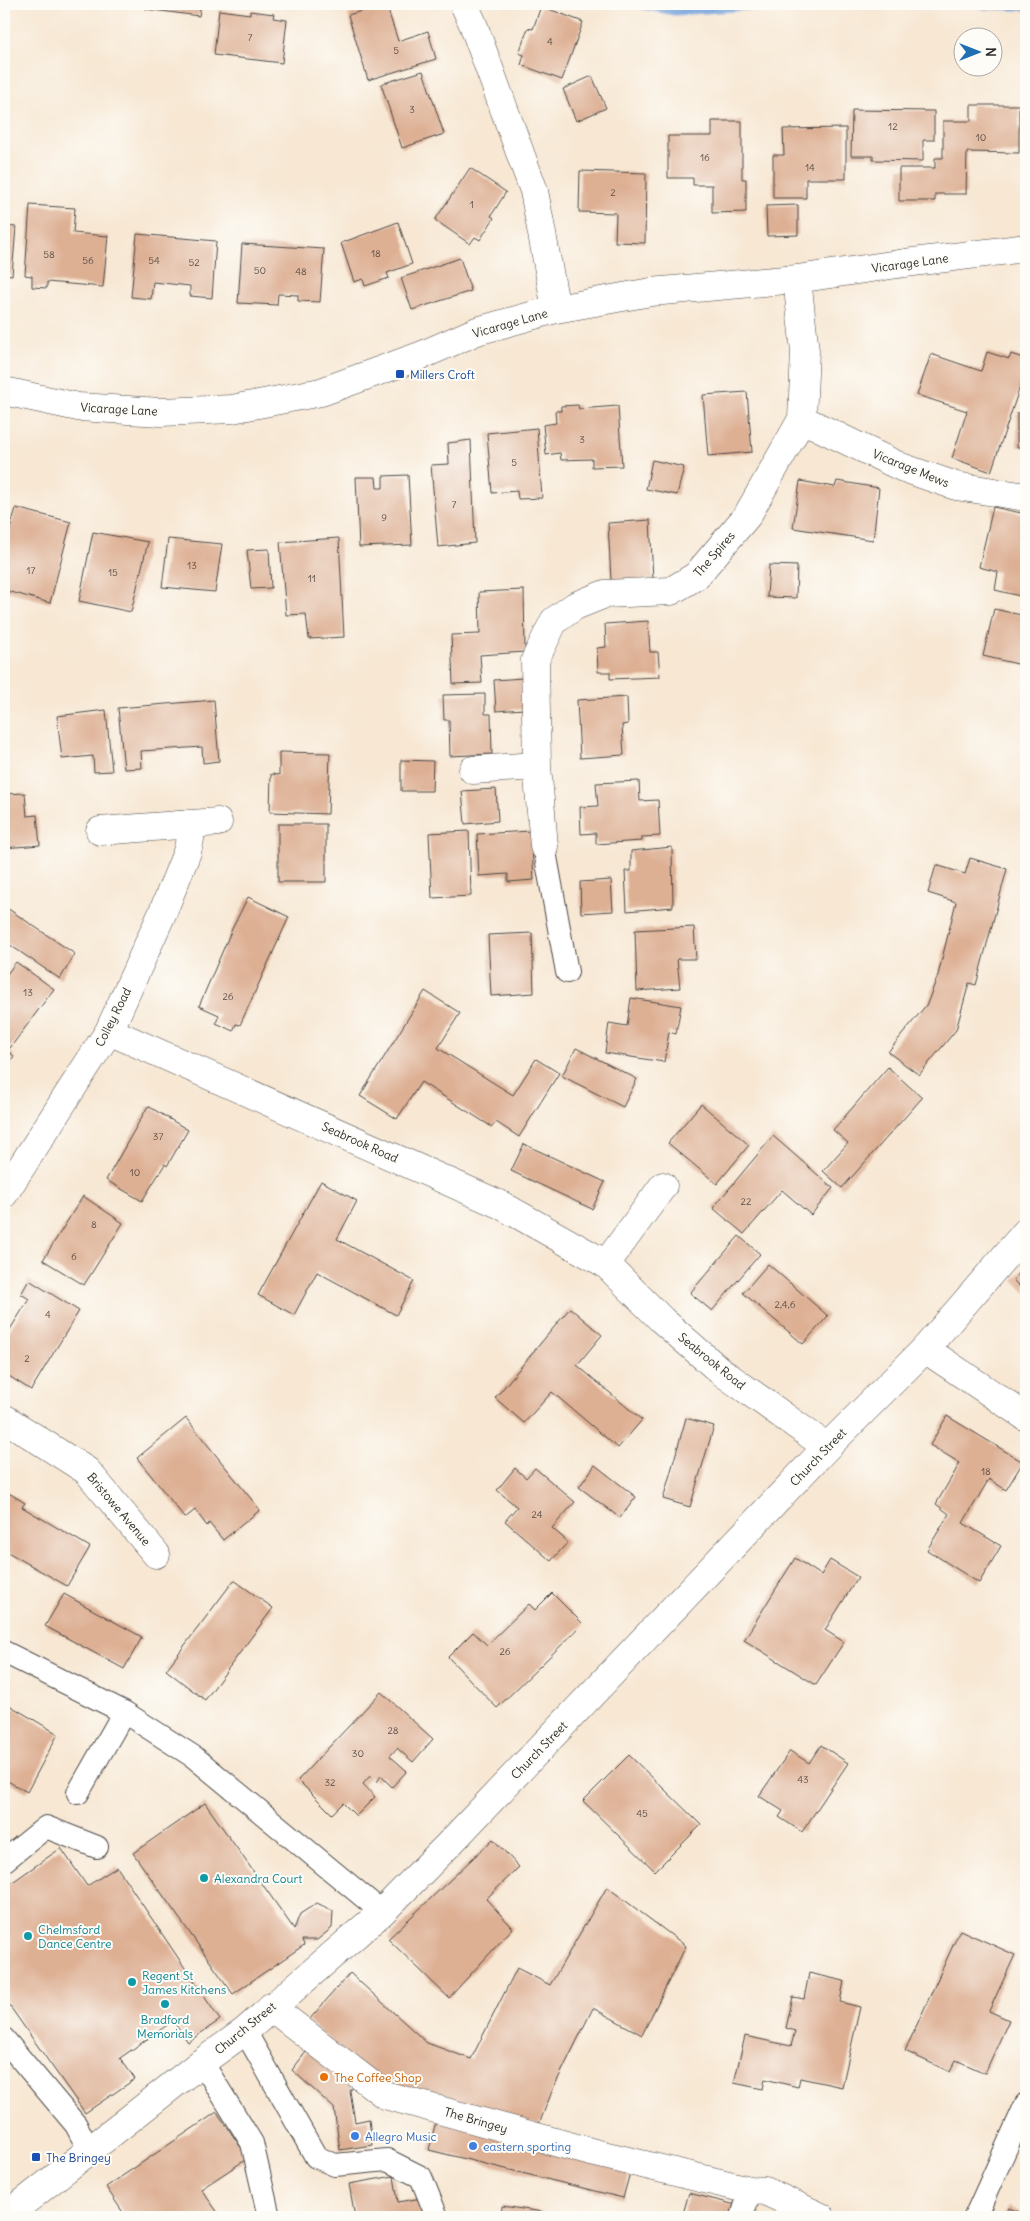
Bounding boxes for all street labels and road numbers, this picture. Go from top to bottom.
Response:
street label: Vicarage Lane [871,250,949,276]
street label: Vicarage Lane [471,305,549,341]
street label: Vicarage Lane [80,399,158,419]
street label: Vicarage Mews [870,446,952,490]
street label: The Spires [690,528,738,580]
street label: Colley Road [92,985,134,1049]
street label: Seabrook Road [319,1118,401,1166]
street label: Seabrook Road [675,1329,749,1393]
street label: Church Street [787,1425,849,1489]
street label: Bristowe Avenue [84,1469,154,1549]
street label: Church Street [508,1718,570,1782]
street label: Church Street [211,1999,279,2057]
street label: The Bringey [443,2104,509,2136]

